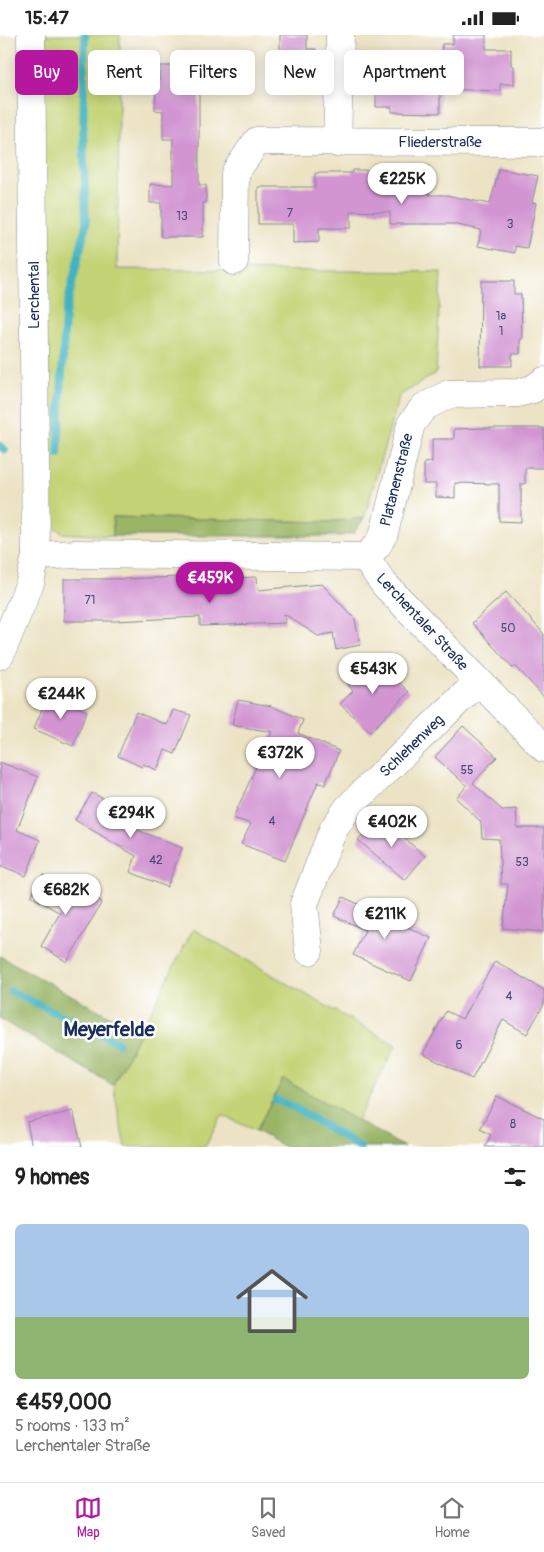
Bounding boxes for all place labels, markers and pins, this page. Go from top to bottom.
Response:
pin: €225K [367,163,437,205]
pin: €459K [175,561,245,604]
pin: €543K [338,653,408,695]
pin: €244K [26,677,96,720]
pin: €372K [245,737,315,779]
pin: €294K [96,797,166,839]
pin: €402K [357,805,427,848]
pin: €682K [31,873,101,916]
pin: €211K [350,897,420,940]

